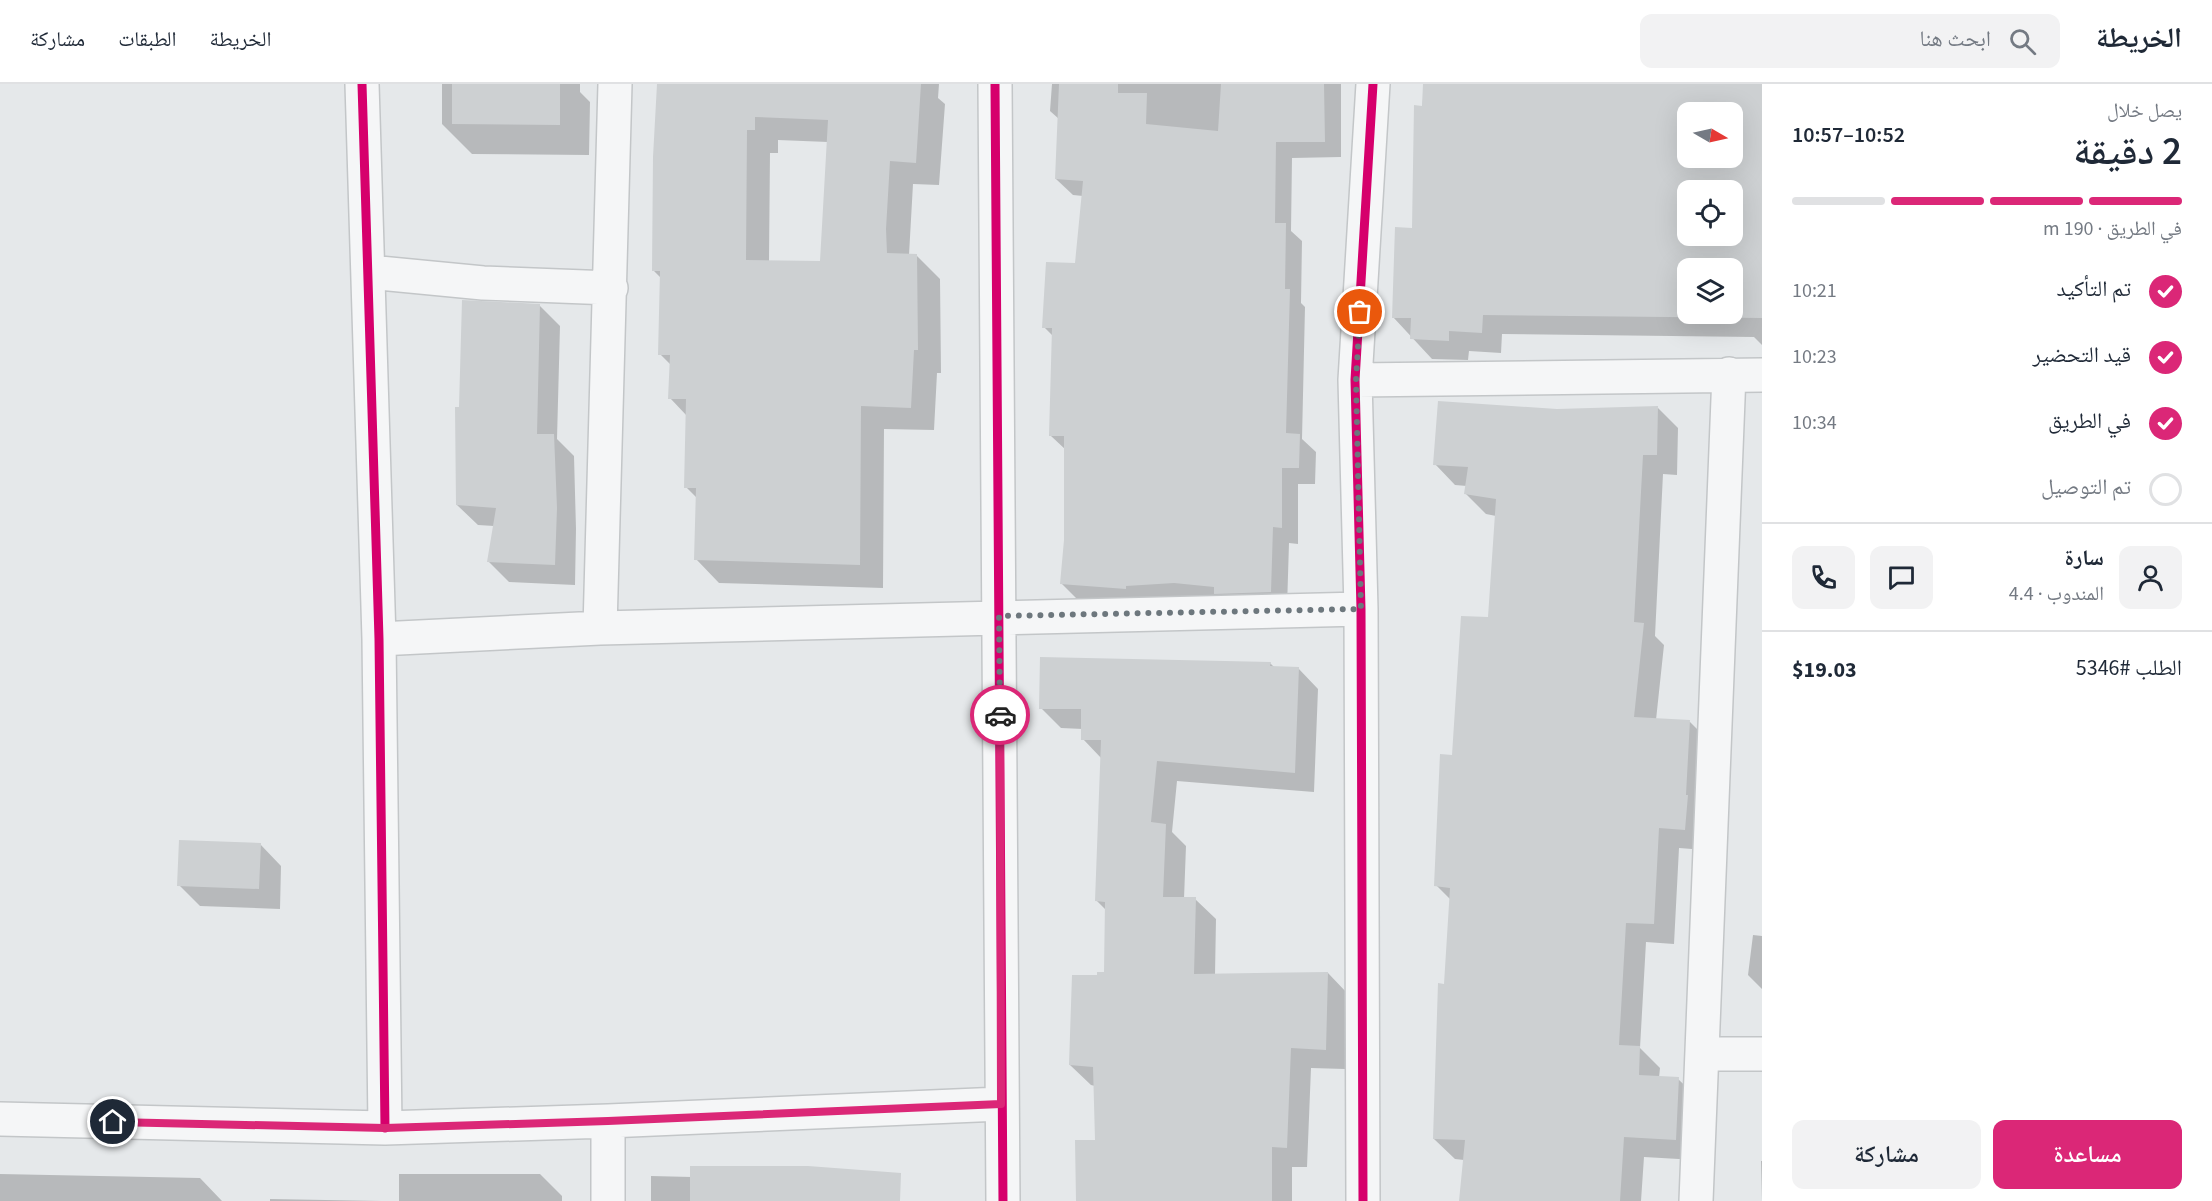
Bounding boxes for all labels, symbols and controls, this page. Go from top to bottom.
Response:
search box [1640,14,2060,68]
text: الخريطة [2096,18,2182,58]
text: ابحث هنا [1920,23,1991,55]
text: مشاركة [30,24,85,54]
text: الطبقات [118,24,177,54]
text: الخريطة [210,24,271,54]
icon: search [2006,25,2039,58]
text: يصل خلال [2107,97,2182,125]
north arrow [1677,102,1743,168]
map controls [1677,102,1743,324]
text: 10:52–10:57 [1792,119,1905,151]
text: 2 دقيقة [2073,124,2182,180]
button: locate [1677,180,1743,246]
text: في الطريق · 190 m [2043,215,2182,243]
button: layers [1677,258,1743,324]
text: تم التأكيد [2057,273,2131,305]
icon: check [2149,275,2182,308]
text: 10:21 [1792,277,1837,305]
pin [1334,286,1385,337]
icon: bag [1343,295,1376,328]
text: قيد التحضير [2033,339,2131,371]
icon: check [2149,341,2182,374]
text: 10:23 [1792,343,1837,371]
text: في الطريق [2048,405,2131,437]
icon: check [2149,407,2182,440]
text: 10:34 [1792,409,1837,437]
text: تم التوصيل [2041,471,2131,503]
text: سارة [2065,542,2104,574]
button: phone [1792,546,1855,609]
button: chat [1870,546,1933,609]
button: person [2119,546,2182,609]
text: المندوب · 4.4 [2009,580,2104,608]
text: الطلب #5346 [2076,652,2182,684]
text: $19.03 [1792,654,1857,686]
courier [970,685,1030,745]
icon: car [984,699,1017,732]
pin [87,1096,138,1147]
icon: home [96,1105,129,1138]
button: مشاركة [1792,1120,1981,1189]
button: مساعدة [1993,1120,2182,1189]

